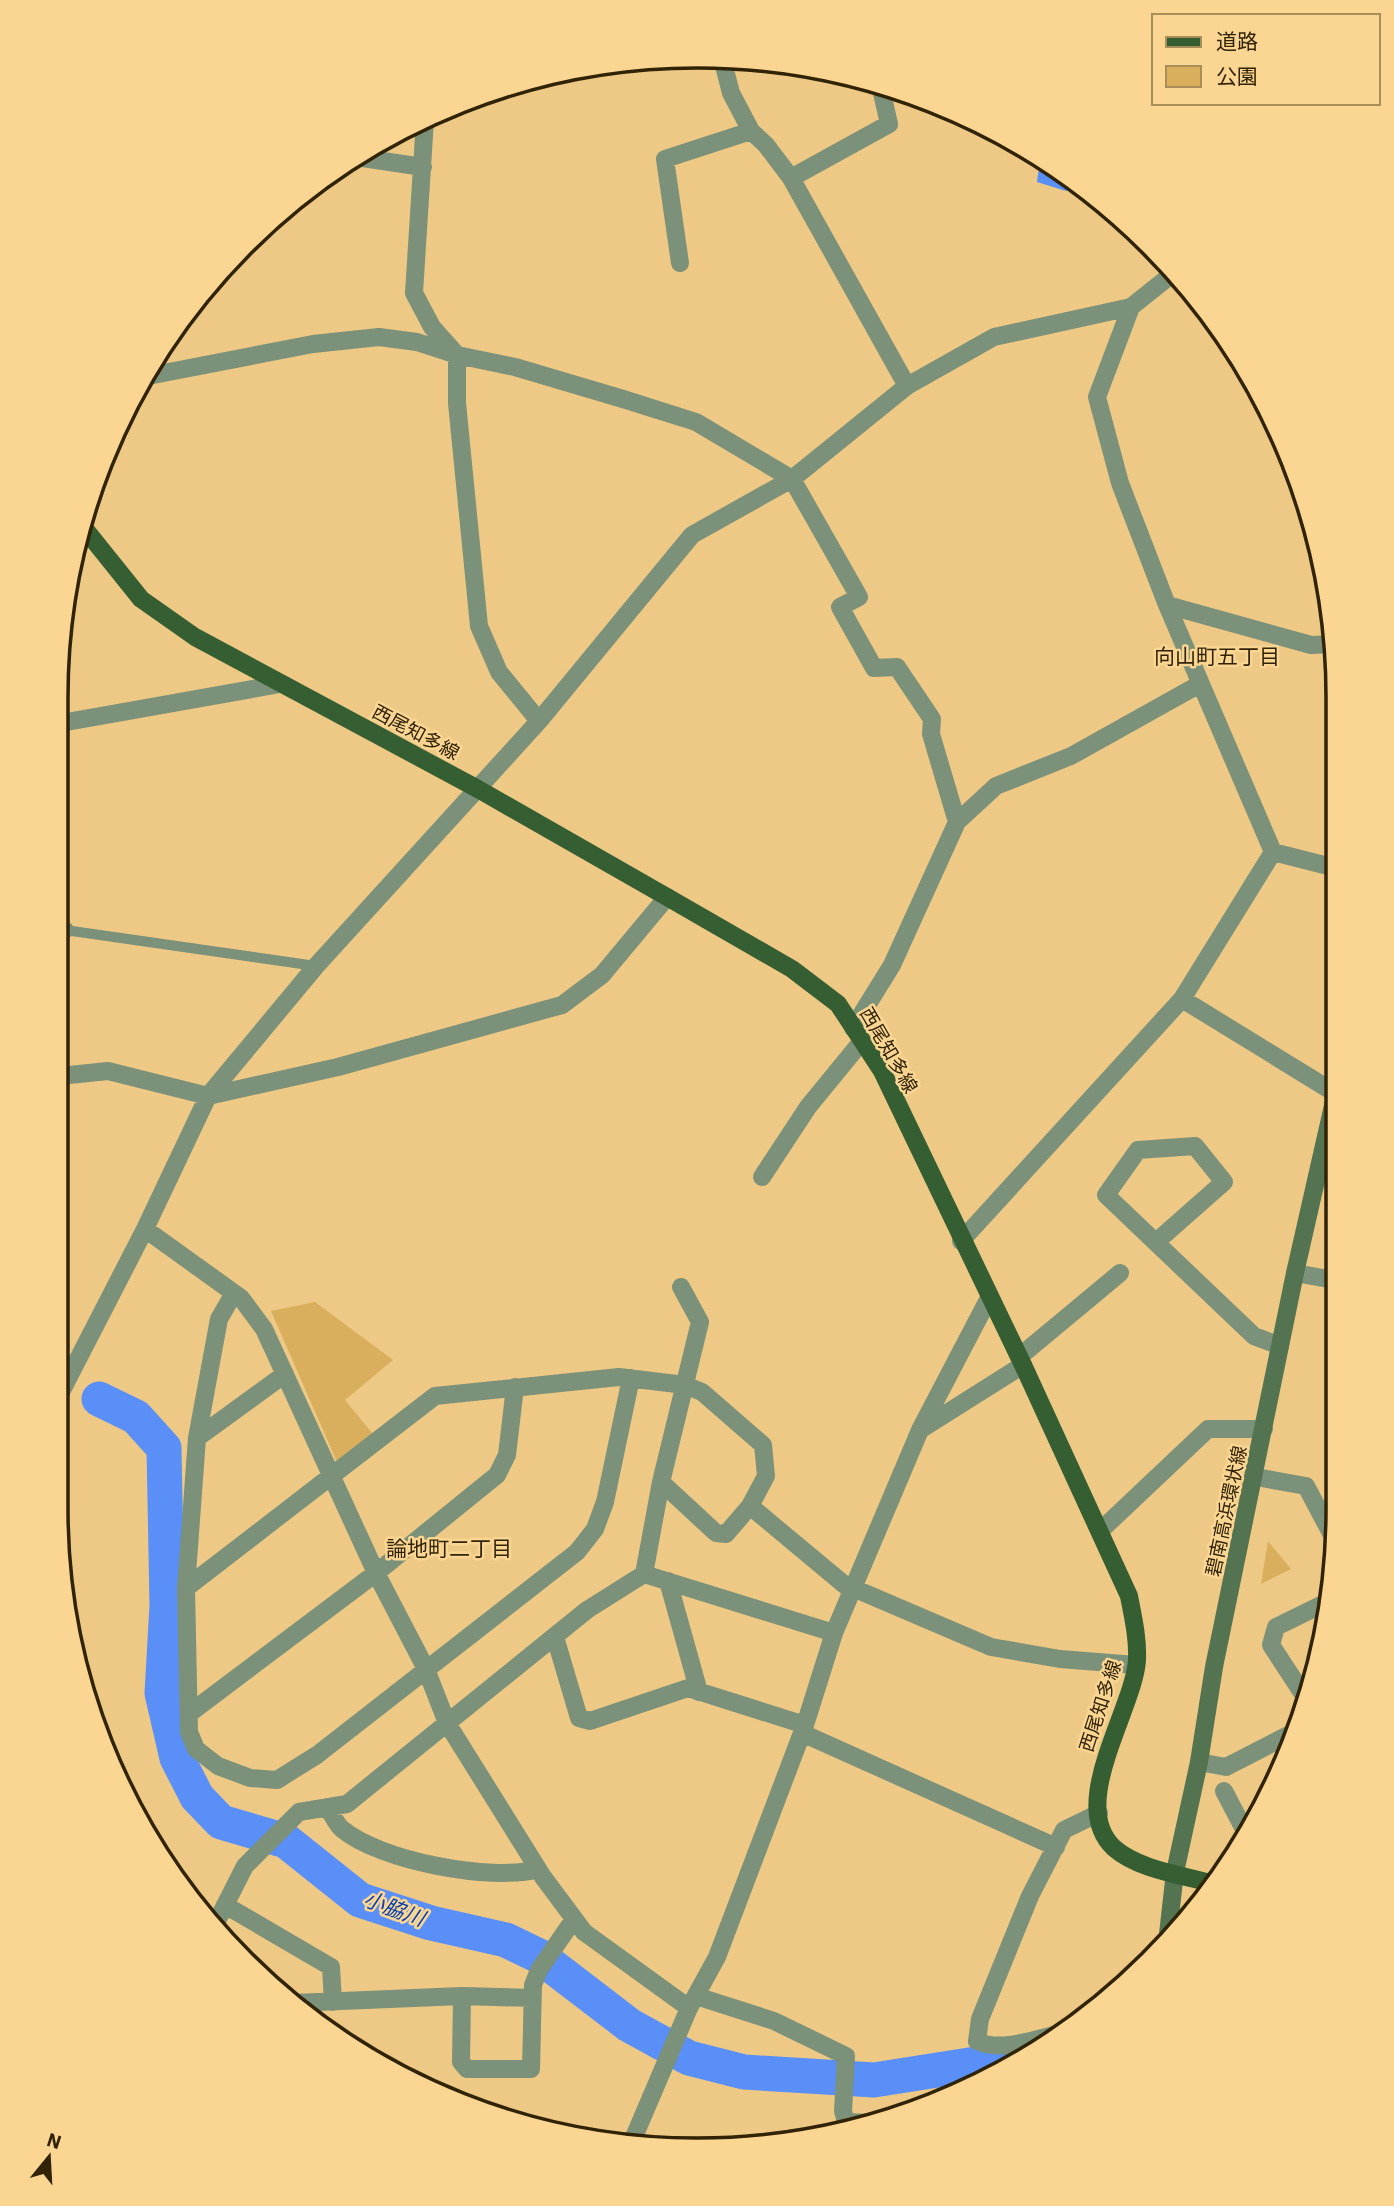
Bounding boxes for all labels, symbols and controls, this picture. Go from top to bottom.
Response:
legend [1152,14,1380,105]
text: 道路 [1216,27,1258,55]
text: 公園 [1216,62,1258,90]
district label: 向山町五丁目 [1154,642,1280,670]
street label: 西尾知多線 [368,699,464,765]
street label: 西尾知多線 [855,1003,923,1097]
street label: 碧南高浜環状線 [1200,1443,1252,1579]
district label: 論地町二丁目 [386,1534,512,1562]
street label: 西尾知多線 [1074,1657,1126,1755]
water label: 小脇川 [360,1884,431,1933]
north arrow [14,2122,84,2192]
text: N [44,2127,65,2154]

